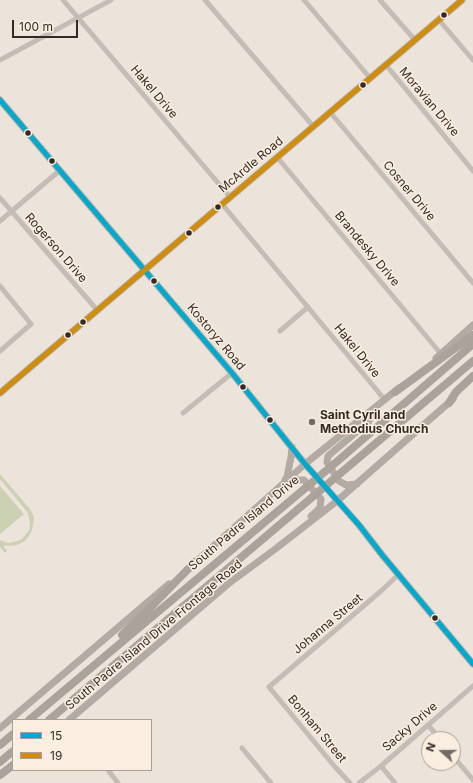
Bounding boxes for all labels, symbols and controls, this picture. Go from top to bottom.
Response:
unlabelled marker [439,10,449,20]
scale bar [14,12,80,38]
text: 100 m [19,19,53,34]
street label: Hakel Drive [128,62,180,122]
street label: Moravian Drive [396,65,462,139]
unlabelled marker [358,80,368,90]
unlabelled marker [23,128,33,138]
street label: McArdle Road [216,134,286,196]
unlabelled marker [47,156,57,166]
street label: Cosner Drive [380,158,438,224]
unlabelled marker [213,202,223,212]
street label: Brandesky Drive [331,209,403,289]
street label: Rogerson Drive [22,210,90,286]
unlabelled marker [184,228,194,238]
unlabelled marker [149,276,159,286]
street label: Kostoryz Road [184,301,248,373]
unlabelled marker [78,317,88,327]
street label: Hakel Drive [331,321,383,381]
unlabelled marker [63,330,73,340]
unlabelled marker [238,382,248,392]
place label: Saint Cyril and Methodius Church [320,408,428,436]
unlabelled marker [265,415,275,425]
marker: Saint Cyril and Methodius Church [307,417,317,427]
street label: South Padre Island Drive [186,473,302,573]
street label: South Padre Island Drive Frontage Road [63,557,245,713]
street label: Johanna Street [290,591,366,657]
unlabelled marker [430,613,440,623]
street label: Bonham Street [285,692,349,766]
street label: Sacky Drive [380,699,440,755]
legend [12,719,152,771]
text: 15 [50,728,62,743]
north arrow [421,731,461,771]
text: N [423,741,439,753]
text: 19 [50,748,62,763]

